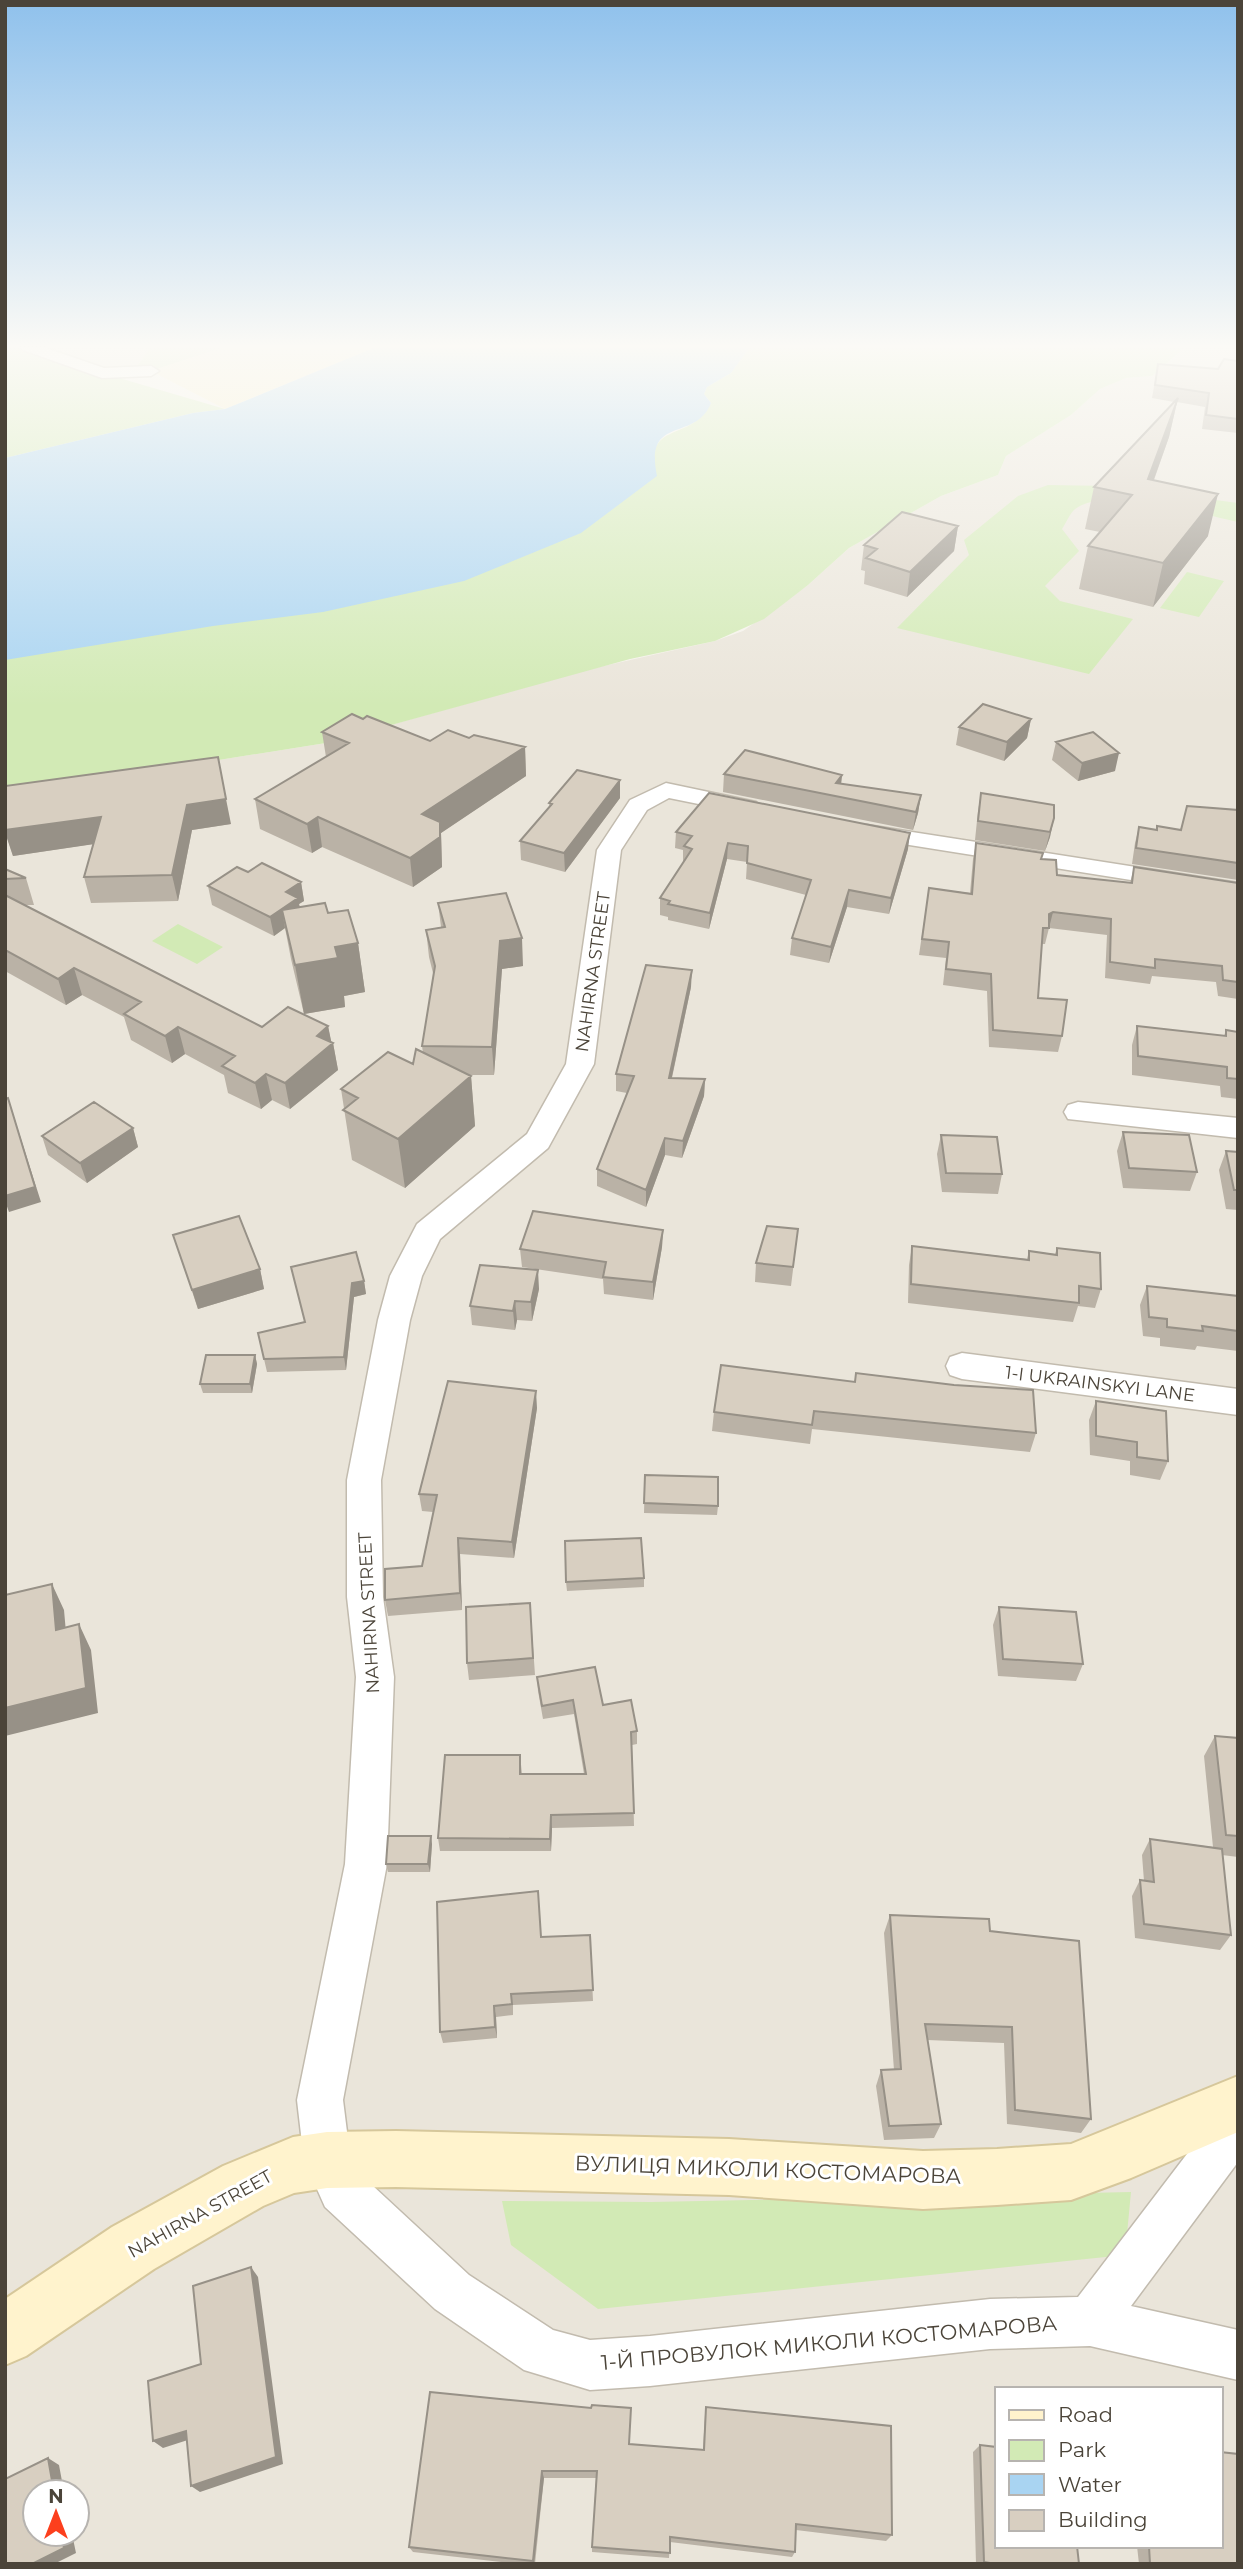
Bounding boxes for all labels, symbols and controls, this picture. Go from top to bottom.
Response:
street label: NAHIRNA STREET [571,890,615,1054]
street label: 1-I UKRAINSKYI LANE [1004,1361,1196,1407]
street label: NAHIRNA STREET [354,1531,384,1694]
street label: ВУЛИЦЯ МИКОЛИ КОСТОМАРОВА [574,2150,962,2189]
street label: NAHIRNA STREET [124,2165,277,2263]
street label: 1-Й ПРОВУЛОК МИКОЛИ КОСТОМАРОВА [600,2310,1058,2375]
legend [995,2387,1222,2548]
text: Road [1058,2402,1113,2427]
text: Park [1058,2437,1106,2462]
text: Water [1058,2472,1122,2497]
north arrow [21,2478,91,2548]
text: N [48,2485,64,2508]
text: Building [1058,2507,1148,2532]

